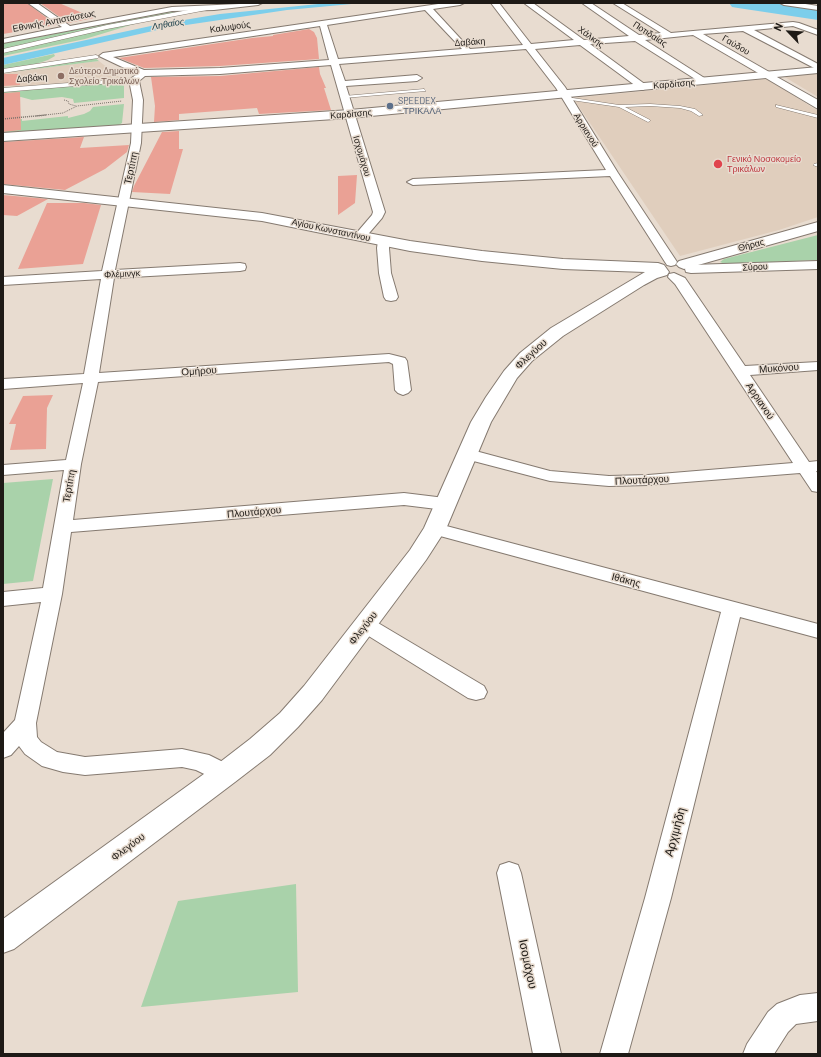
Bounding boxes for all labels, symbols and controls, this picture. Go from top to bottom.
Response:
street label: Εθνικής Αντιστάσεως [12,8,96,34]
north arrow [769,12,809,52]
water label: Ληθαίος [151,16,185,32]
street label: Καλυψούς [209,19,251,35]
street label: Ποτιδαίας [631,19,669,49]
text: N [770,21,785,33]
street label: Χάλκης [576,24,606,50]
street label: Γαύδου [720,33,752,57]
street label: Δαβάκη [454,36,486,48]
place label: Δεύτερο Δημοτικό Σχολείο Τρικάλων [69,66,139,87]
marker: Δεύτερο Δημοτικό Σχολείο Τρικάλων [56,71,66,81]
street label: Δαβάκη [16,72,48,84]
street label: Καρδίτσης [653,77,695,91]
place label: SPEEDEX - ΤΡΙΚΑΛΑ [398,96,441,117]
marker: SPEEDEX - ΤΡΙΚΑΛΑ [385,101,395,111]
street label: Καρδίτσης [330,107,372,121]
street label: Αρριανού [571,111,601,149]
street label: Ισχομάχου [351,134,373,178]
street label: Τερτίπη [122,151,140,185]
place label: Γενικό Νοσοκομείο Τρικάλων [727,154,801,175]
marker: Γενικό Νοσοκομείο Τρικάλων [712,158,724,170]
street label: Αγίου Κωνσταντίνου [291,216,371,244]
street label: Θήρας [737,236,765,254]
street label: Σύρου [742,261,768,273]
street label: Φλέμινγκ [104,268,140,280]
street label: Φλεγύου [513,336,549,372]
street label: Μυκόνου [758,361,800,375]
street label: Ομήρου [181,364,217,378]
street label: Αρριανού [743,380,777,422]
street label: Τερτίπη [60,469,78,503]
street label: Πλουτάρχου [615,473,669,487]
street label: Πλουτάρχου [226,504,282,520]
street label: Ιθάκης [610,570,642,590]
street label: Φλεγύου [346,609,380,647]
street label: Αρχιμήδη [662,806,688,858]
street label: Φλεγύου [109,830,147,864]
street label: Ισομάχου [516,938,540,990]

